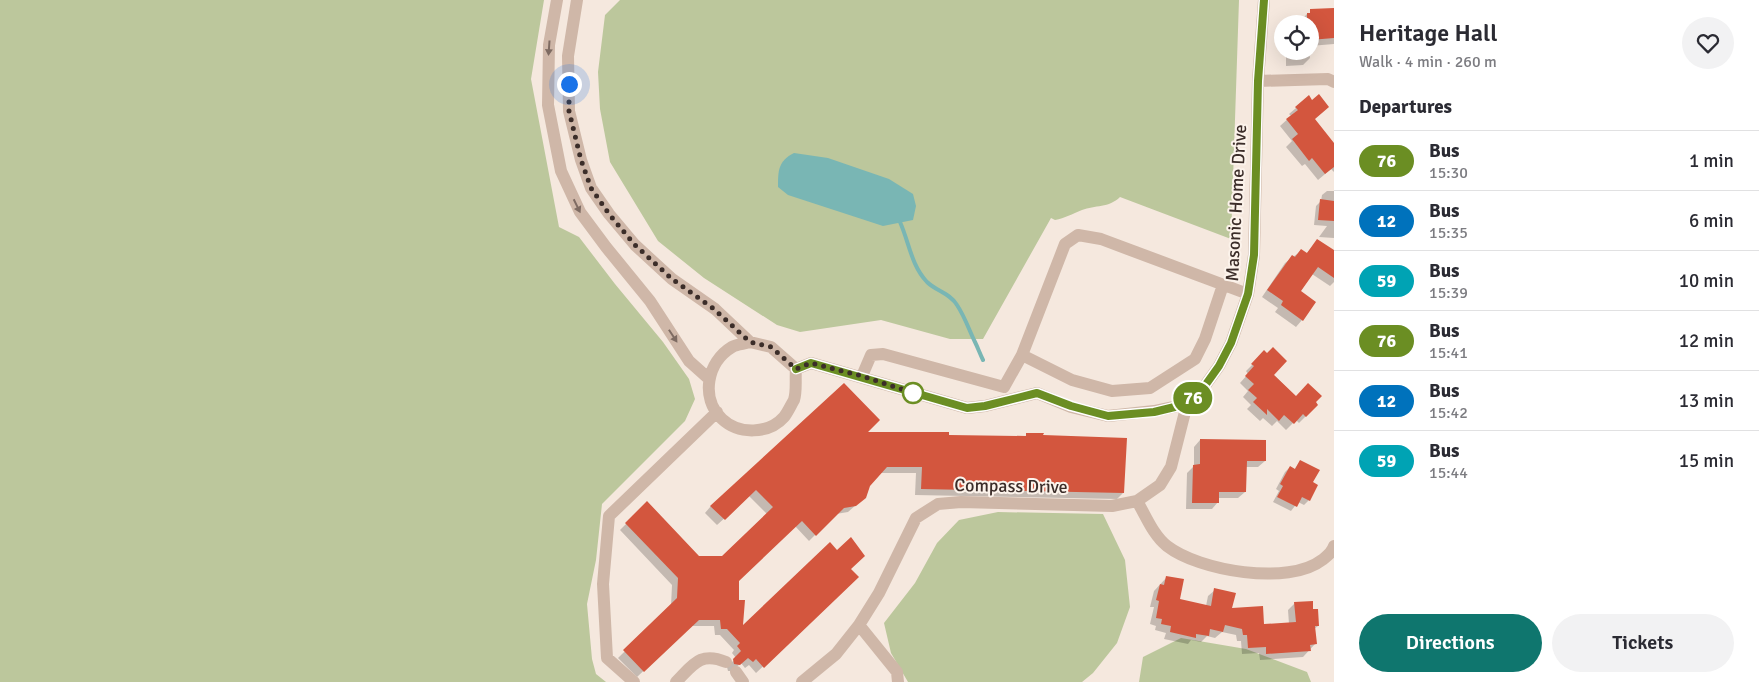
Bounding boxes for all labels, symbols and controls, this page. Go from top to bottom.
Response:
map controls [1274,15,1319,60]
button: locate [1274,15,1319,60]
button: heart [1682,17,1734,69]
text: Heritage Hall [1359,18,1497,48]
one-way arrow [545,40,553,56]
text: Walk · 4 min · 260 m [1359,52,1497,72]
your location [557,72,582,97]
text: Departures [1359,95,1452,119]
street label: Masonic Home Drive [1221,124,1251,282]
text: Bus [1429,139,1460,163]
text: 1 min [1689,149,1734,173]
text: 76 [1377,150,1396,172]
text: 15:30 [1429,163,1468,183]
one-way arrow [574,199,582,213]
text: Bus [1429,199,1460,223]
text: 6 min [1689,209,1734,233]
text: 12 [1377,210,1396,232]
text: 15:35 [1429,223,1468,243]
text: Bus [1429,259,1460,283]
text: 10 min [1679,269,1734,293]
text: 59 [1377,270,1396,292]
text: 15:39 [1429,283,1468,303]
text: Bus [1429,319,1460,343]
text: 12 min [1679,329,1734,353]
one-way arrow [668,330,678,343]
text: 76 [1377,330,1396,352]
text: 15:41 [1429,343,1468,363]
text: Bus [1429,379,1460,403]
unlabelled marker [902,382,924,404]
line badge: 76 [1170,382,1216,414]
text: 76 [1183,387,1203,409]
text: 13 min [1679,389,1734,413]
text: 12 [1377,390,1396,412]
text: 15:42 [1429,403,1468,423]
text: Bus [1429,439,1460,463]
text: 15 min [1679,449,1734,473]
text: 59 [1377,450,1396,472]
text: 15:44 [1429,463,1468,483]
street label: Compass Drive [954,474,1068,498]
button: Directions [1359,614,1542,672]
button: Tickets [1552,614,1734,672]

